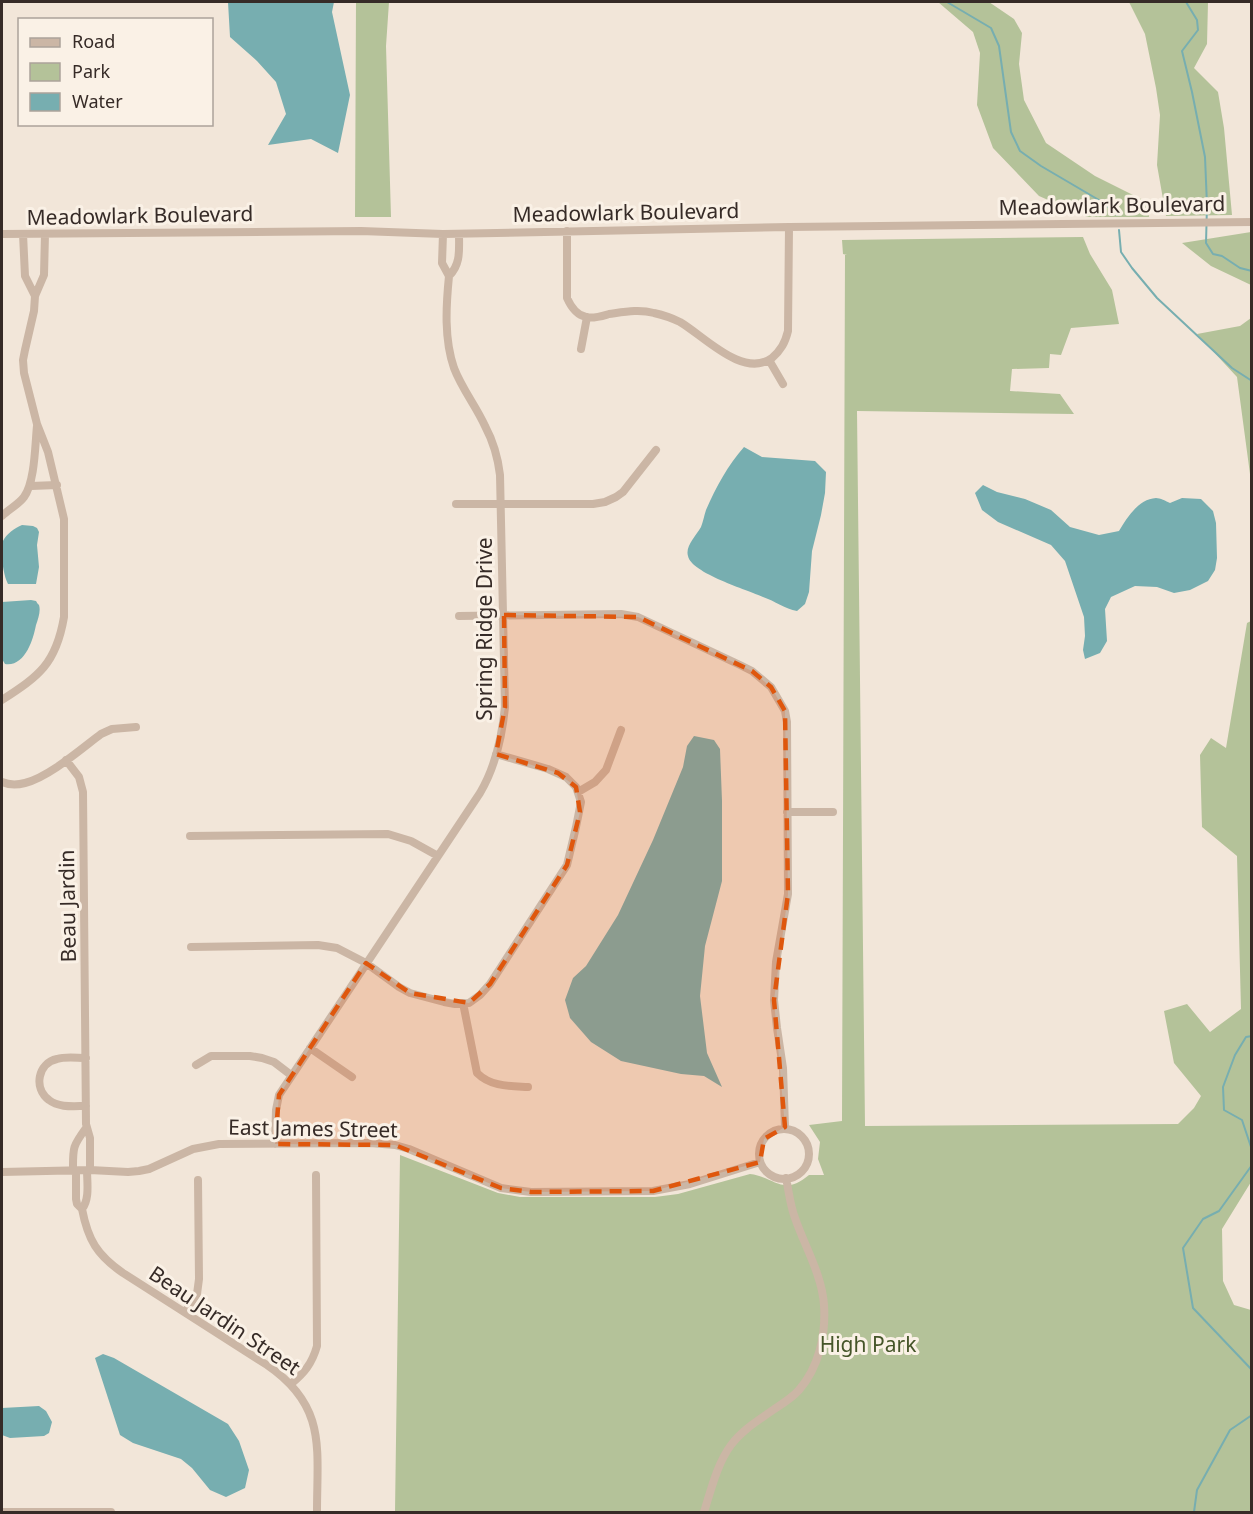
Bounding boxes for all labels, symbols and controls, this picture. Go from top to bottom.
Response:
legend [18,18,213,126]
text: Road [72,29,115,53]
text: Park [72,59,110,83]
text: Water [72,89,123,113]
street label: Meadowlark Boulevard [998,189,1226,221]
street label: Meadowlark Boulevard [512,196,740,228]
street label: Meadowlark Boulevard [26,199,254,231]
street label: Spring Ridge Drive [470,537,498,721]
street label: Beau Jardin [52,849,82,963]
street label: East James Street [228,1113,398,1143]
street label: Beau Jardin Street [144,1259,306,1381]
park label: High Park [820,1330,917,1358]

